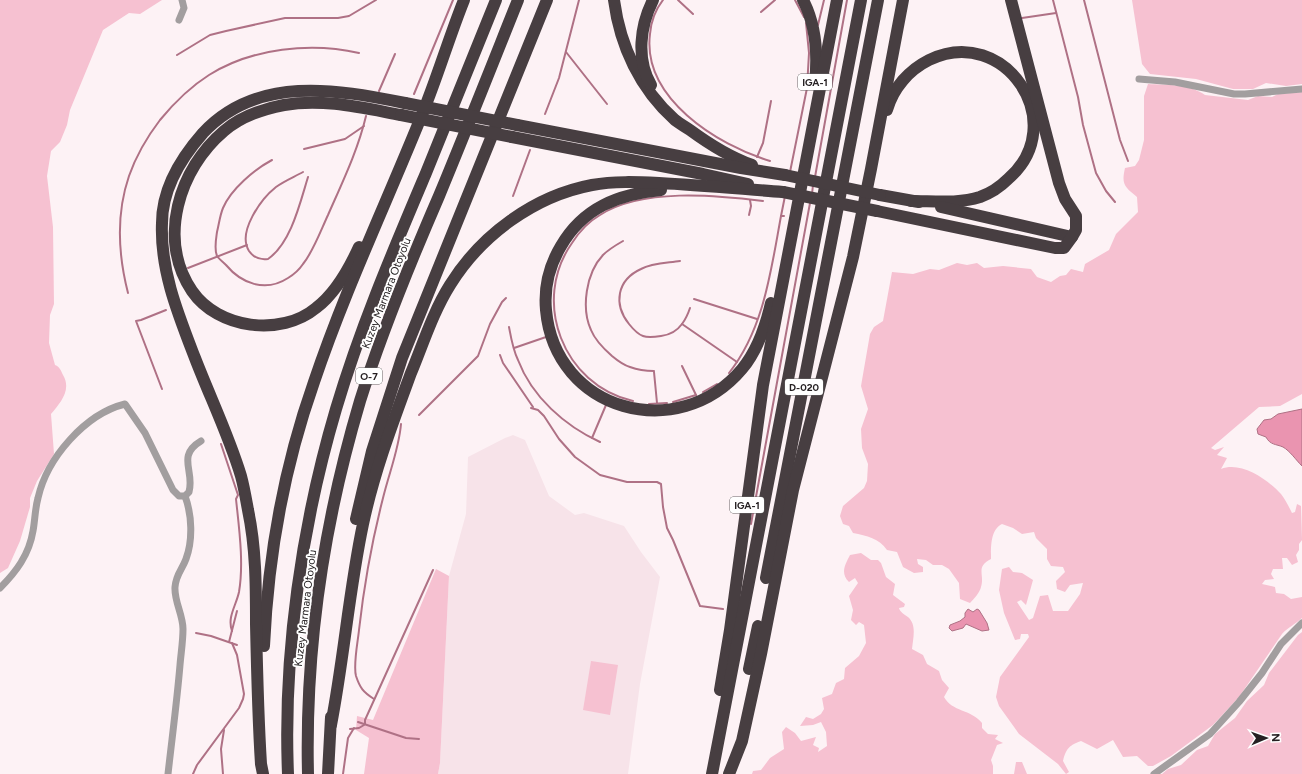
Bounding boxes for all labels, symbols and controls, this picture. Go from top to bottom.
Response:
road number: IGA-1 [798,74,832,90]
street label: Kuzey Marmara Otoyolu [359,236,414,350]
road number: O-7 [356,368,382,384]
road number: D-020 [785,379,823,395]
road number: IGA-1 [730,497,764,513]
street label: Kuzey Marmara Otoyolu [292,549,319,667]
north arrow [1246,718,1286,758]
text: N [1269,733,1282,742]

